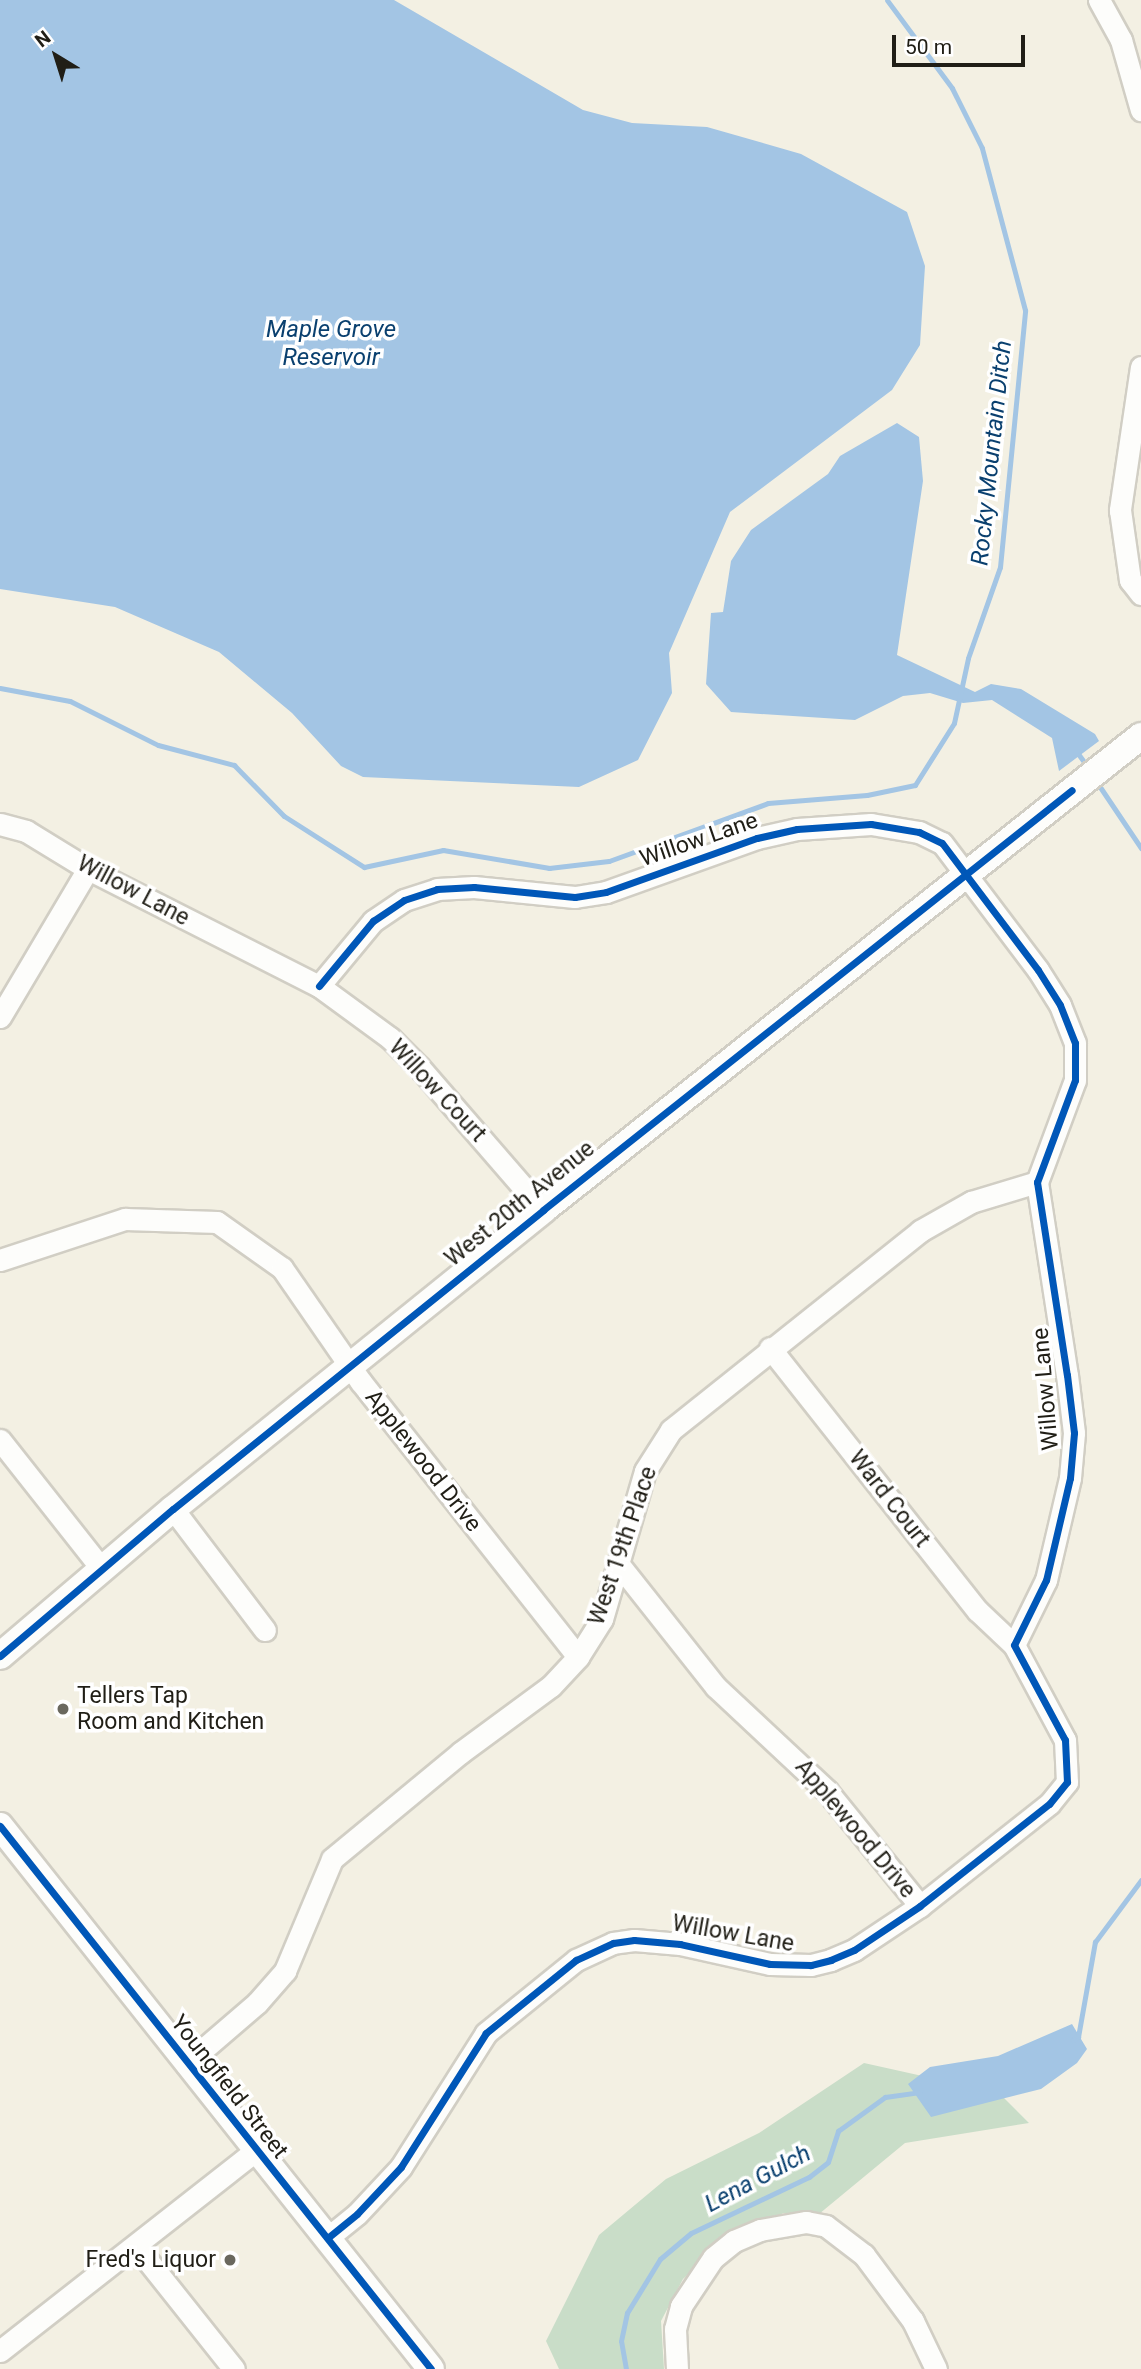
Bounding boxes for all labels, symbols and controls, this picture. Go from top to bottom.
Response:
north arrow [21,21,91,91]
scale bar [896,21,1029,65]
text: N [30,26,55,52]
text: 50 m [905,35,952,59]
water label: Maple Grove Reservoir [266,316,396,372]
water label: Rocky Mountain Ditch [966,339,1018,567]
street label: Willow Lane [636,807,762,873]
street label: Willow Lane [72,850,194,932]
street label: Willow Court [383,1034,491,1148]
street label: West 20th Avenue [440,1135,600,1273]
street label: Willow Lane [1027,1326,1065,1452]
street label: Applewood Drive [359,1385,487,1537]
street label: Ward Court [843,1445,935,1553]
street label: West 19th Place [583,1463,663,1629]
place label: Tellers Tap Room and Kitchen [77,1682,264,1736]
marker: Tellers Tap Room and Kitchen [55,1701,71,1717]
street label: Applewood Drive [789,1754,921,1904]
street label: Willow Lane [670,1910,796,1958]
street label: Youngfield Street [164,2010,294,2164]
water label: Lena Gulch [700,2139,816,2219]
place label: Fred's Liquor [85,2246,216,2274]
marker: Fred's Liquor [222,2252,238,2268]

